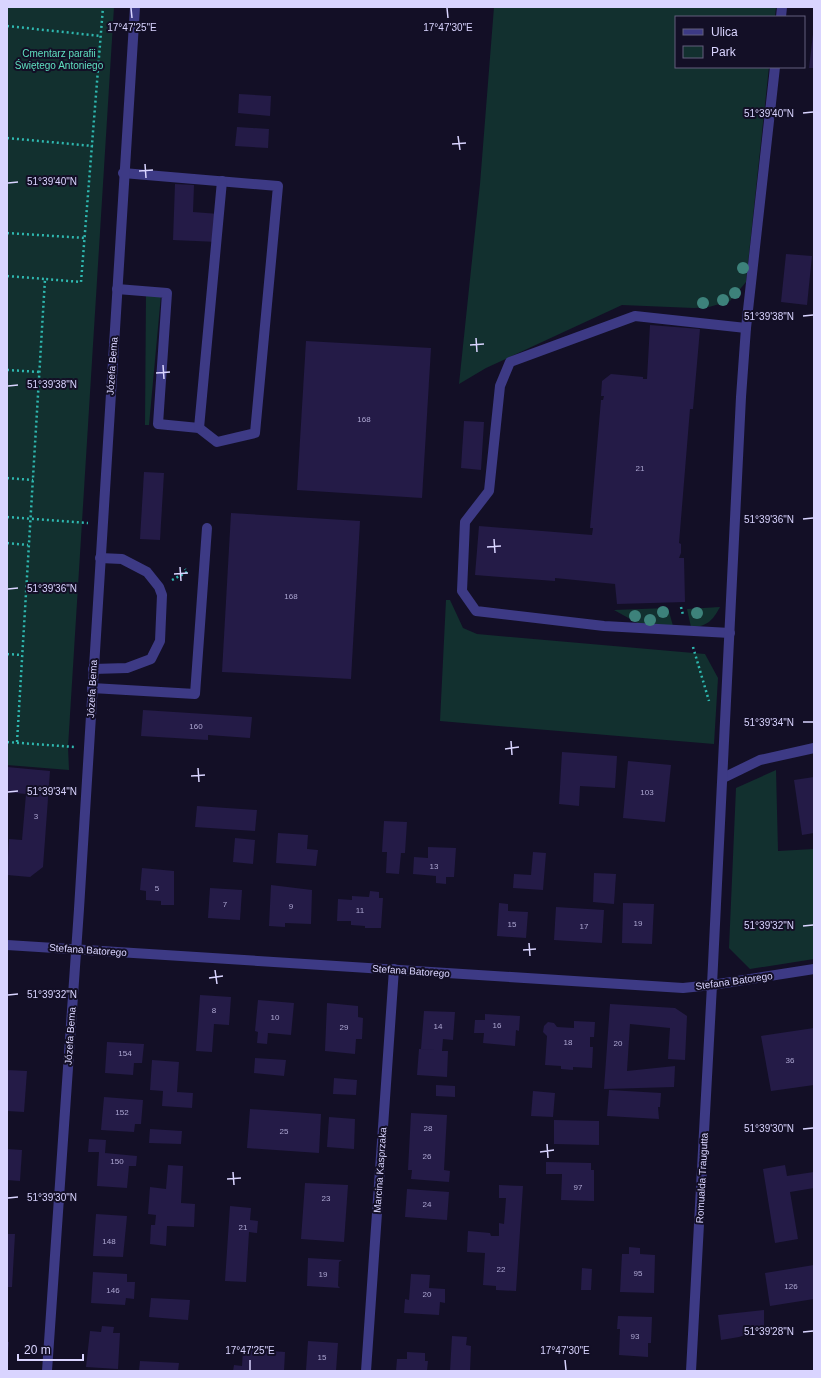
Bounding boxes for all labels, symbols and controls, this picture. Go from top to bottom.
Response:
legend [675,16,805,68]
text: 17°47'25"E [107,22,157,33]
text: 17°47'30"E [423,22,473,33]
text: Ulica [711,25,738,39]
text: Park [711,45,737,59]
park label: Cmentarz parafii Świętego Antoniego [15,48,104,71]
text: 51°39'40"N [744,108,794,119]
text: 51°39'40"N [27,176,77,187]
text: 51°39'38"N [744,311,794,322]
street label: Józefa Bema [104,336,120,396]
text: 51°39'38"N [27,379,77,390]
house number: 168 [357,415,371,424]
house number: 21 [636,464,645,473]
text: 51°39'36"N [744,514,794,525]
text: 51°39'36"N [27,583,77,594]
house number: 168 [284,592,298,601]
street label: Józefa Bema [85,659,99,718]
text: 51°39'34"N [744,717,794,728]
house number: 160 [189,722,203,731]
text: 51°39'34"N [27,786,77,797]
house number: 103 [640,788,654,797]
house number: 3 [34,812,39,821]
house number: 13 [430,862,439,871]
house number: 5 [155,884,160,893]
house number: 7 [223,900,228,909]
house number: 9 [289,902,294,911]
house number: 11 [356,906,365,915]
house number: 19 [634,919,643,928]
house number: 15 [508,920,517,929]
text: 51°39'32"N [744,920,794,931]
house number: 17 [580,922,589,931]
street label: Stefana Batorego [49,942,128,958]
street label: Stefana Batorego [372,963,451,979]
street label: Stefana Batorego [695,970,774,992]
text: 51°39'32"N [27,989,77,1000]
street label: Józefa Bema [62,1006,78,1066]
house number: 8 [212,1006,217,1015]
house number: 10 [271,1013,280,1022]
house number: 16 [493,1021,502,1030]
house number: 14 [434,1022,443,1031]
house number: 29 [340,1023,349,1032]
house number: 18 [564,1038,573,1047]
house number: 20 [614,1039,623,1048]
house number: 154 [118,1049,132,1058]
house number: 36 [786,1056,795,1065]
house number: 152 [115,1108,129,1117]
text: 51°39'30"N [744,1123,794,1134]
house number: 28 [424,1124,433,1133]
street label: Marcina Kasprzaka [372,1126,389,1213]
house number: 25 [280,1127,289,1136]
street label: Romualda Traugutta [694,1132,710,1224]
house number: 26 [423,1152,432,1161]
house number: 150 [110,1157,124,1166]
house number: 97 [574,1183,583,1192]
text: 51°39'30"N [27,1192,77,1203]
house number: 23 [322,1194,331,1203]
house number: 24 [423,1200,432,1209]
house number: 21 [239,1223,248,1232]
house number: 148 [102,1237,116,1246]
house number: 22 [497,1265,506,1274]
house number: 95 [634,1269,643,1278]
house number: 19 [319,1270,328,1279]
house number: 126 [784,1282,798,1291]
house number: 146 [106,1286,120,1295]
house number: 20 [423,1290,432,1299]
text: 51°39'28"N [744,1326,794,1337]
house number: 93 [631,1332,640,1341]
scale bar [18,1336,83,1362]
text: 20 m [24,1343,51,1357]
text: 17°47'25"E [225,1345,275,1356]
text: 17°47'30"E [540,1345,590,1356]
house number: 15 [318,1353,327,1362]

